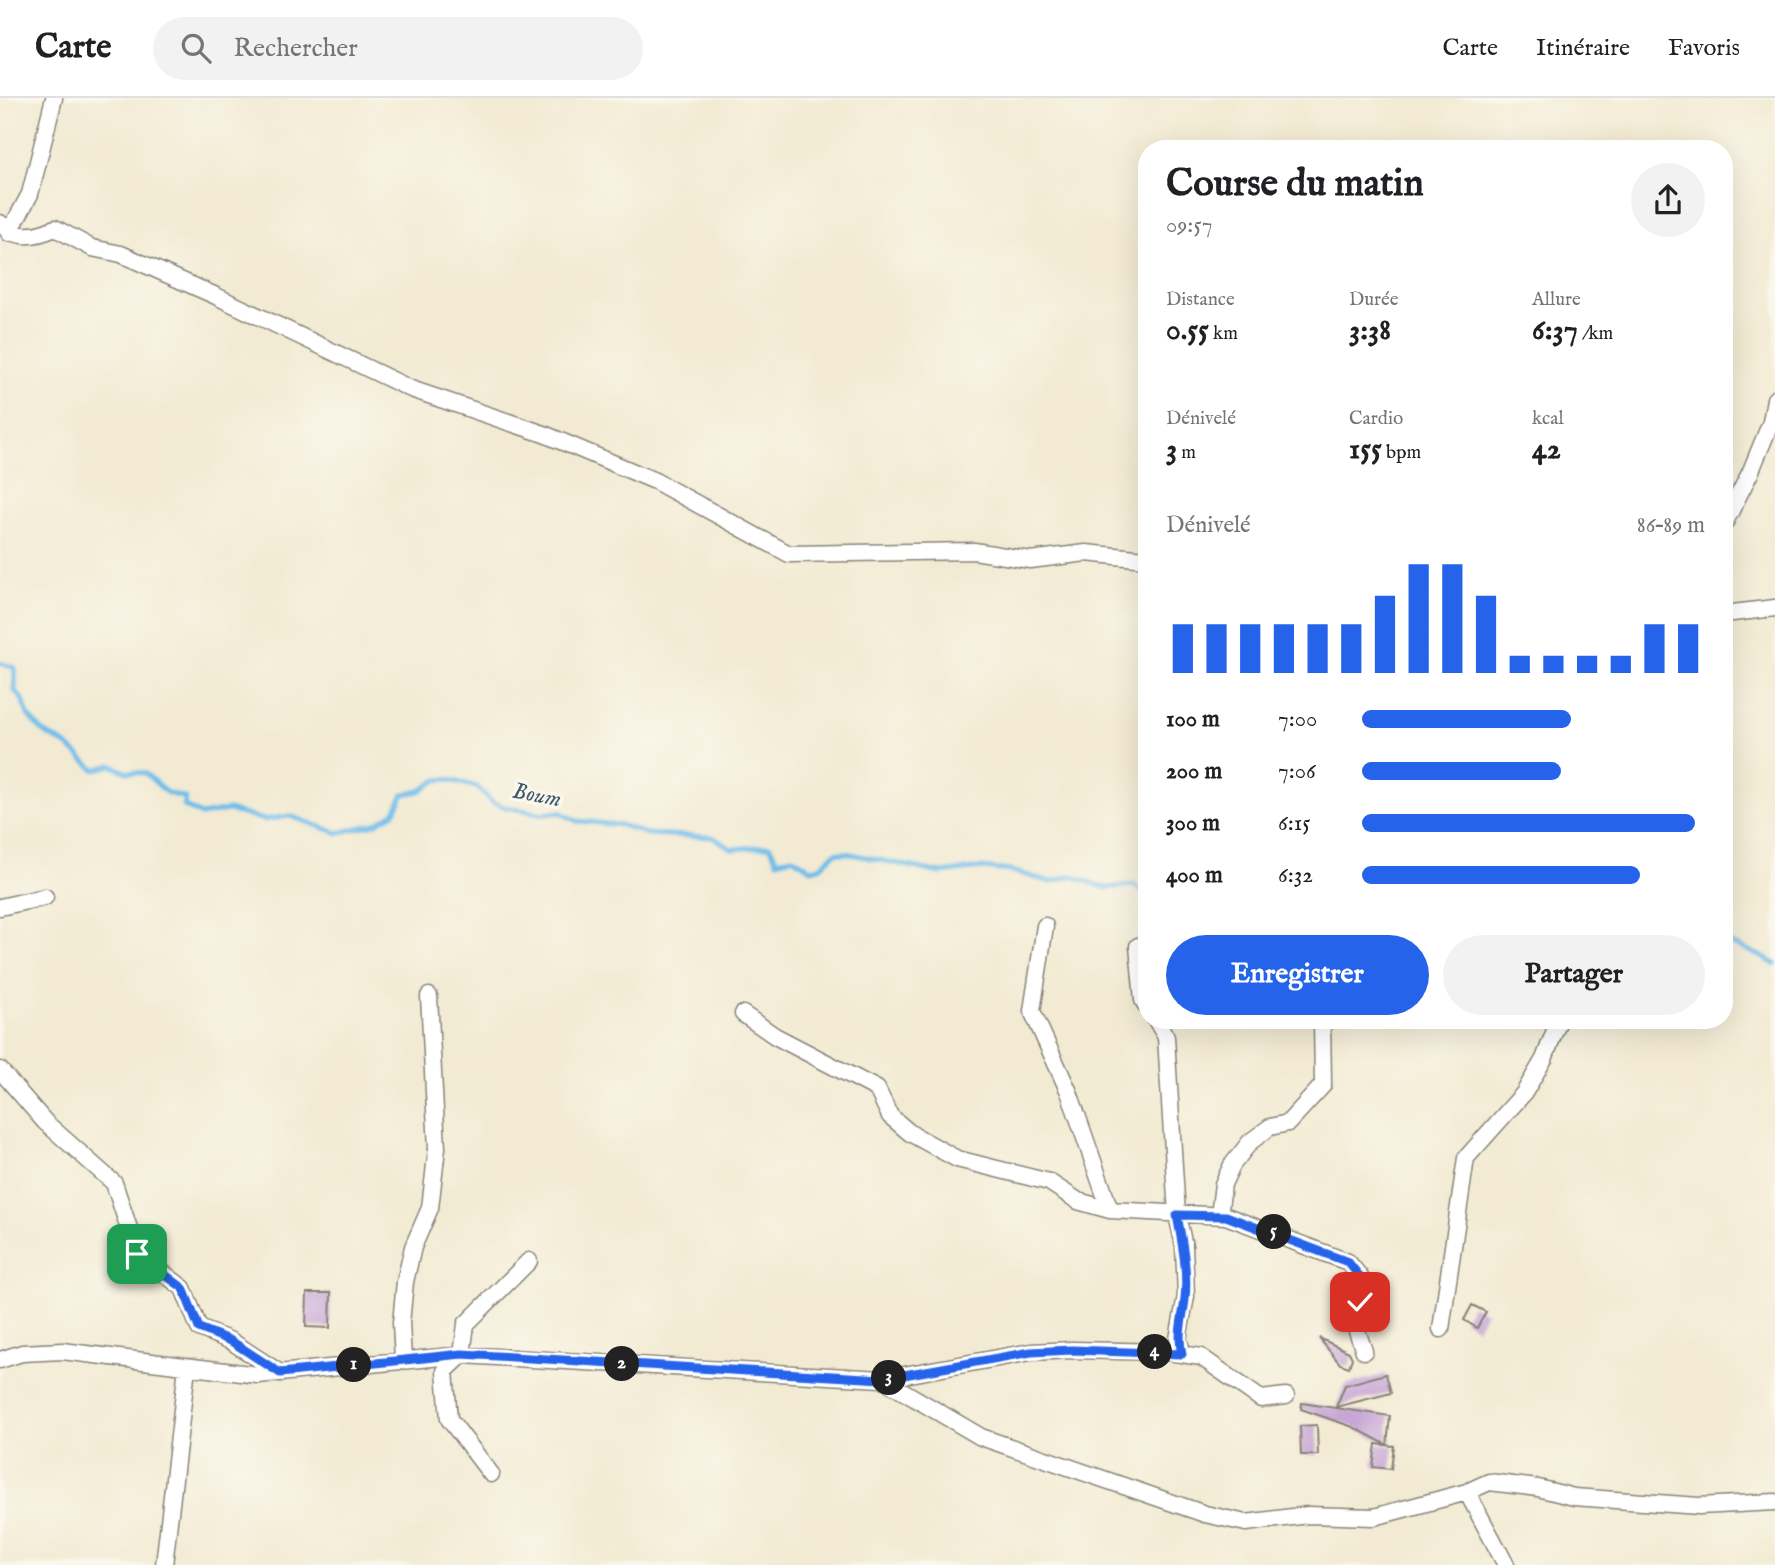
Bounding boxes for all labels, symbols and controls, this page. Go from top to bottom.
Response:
search box [153,17,643,80]
text: Carte [35,27,111,69]
icon: search [177,29,215,67]
text: Rechercher [233,32,358,65]
text: Carte [1442,33,1498,64]
text: Itinéraire [1536,33,1630,64]
text: Favoris [1668,33,1740,64]
text: Course du matin [1166,161,1424,209]
button: share [1631,163,1705,237]
text: 09:57 [1166,211,1213,240]
text: Distance [1166,288,1235,312]
text: Durée [1349,288,1399,312]
text: Allure [1532,288,1581,312]
text: 0.55 [1166,312,1209,350]
text: 3:38 [1349,312,1391,350]
text: 6:37 [1532,312,1578,350]
text: km [1209,322,1238,346]
text: /km [1578,322,1613,346]
text: Dénivelé [1166,407,1236,431]
text: Cardio [1349,407,1403,431]
text: kcal [1532,407,1564,431]
text: 3 [1166,431,1177,469]
text: 155 [1349,431,1382,469]
text: 42 [1532,431,1561,469]
text: m [1177,441,1196,465]
text: bpm [1382,441,1421,465]
text: Dénivelé [1166,511,1251,540]
text: 86–89 m [1637,511,1705,540]
text: 100 m [1166,705,1220,734]
text: 7:00 [1278,705,1317,734]
text: 200 m [1166,757,1222,786]
text: 7:06 [1278,757,1316,786]
water label: Boum [510,777,563,814]
text: 300 m [1166,809,1220,838]
text: 6:15 [1278,809,1311,838]
text: 400 m [1166,861,1223,890]
text: 6:32 [1278,861,1313,890]
button: Enregistrer [1166,935,1429,1015]
button: Partager [1443,935,1705,1015]
pin: 5 [1256,1214,1292,1250]
text: 5 [1270,1219,1277,1243]
pin [107,1224,167,1284]
icon: arrive [118,1235,156,1273]
pin [1330,1272,1390,1332]
icon: check [1341,1283,1379,1321]
pin: 4 [1138,1334,1172,1370]
text: 4 [1150,1339,1159,1363]
pin: 2 [604,1346,640,1382]
pin: 1 [336,1348,372,1382]
text: 2 [617,1351,626,1375]
text: 1 [350,1352,357,1376]
pin: 3 [872,1360,906,1396]
text: 3 [885,1365,892,1389]

